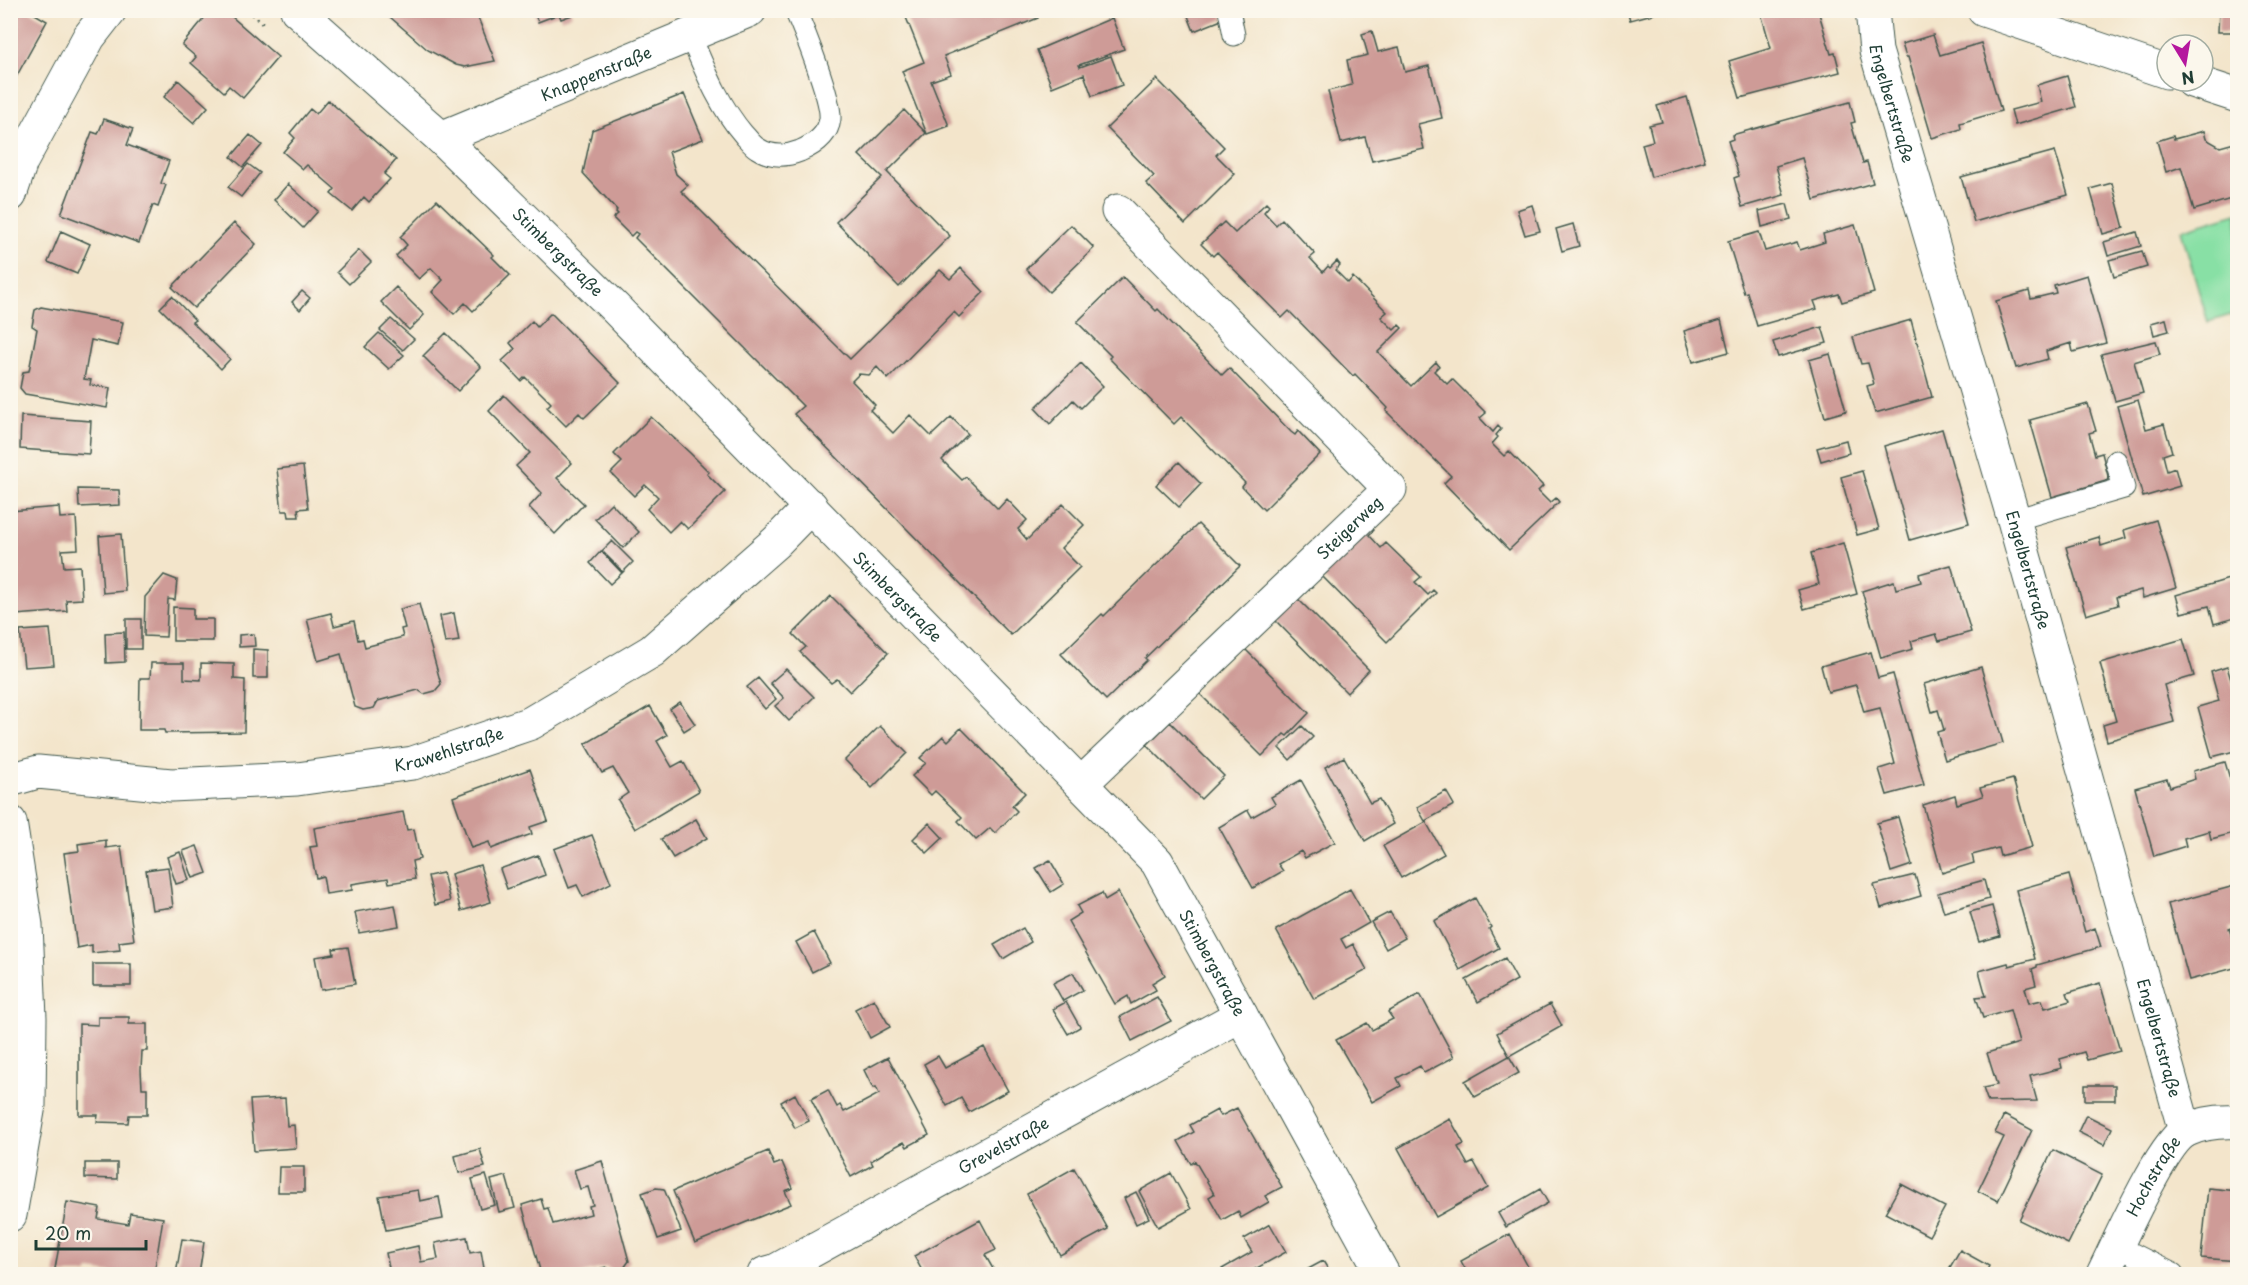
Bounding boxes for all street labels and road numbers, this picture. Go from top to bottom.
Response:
street label: Knappenstraße [537,39,655,106]
street label: Engelbertstraße [1864,43,1921,165]
street label: Stimbergstraße [508,201,609,301]
street label: Steigerweg [1311,490,1387,564]
street label: Engelbertstraße [2001,507,2057,632]
street label: Stimbergstraße [848,545,948,647]
street label: Krawehlstraße [393,720,506,776]
street label: Stimbergstraße [1174,905,1252,1020]
street label: Engelbertstraße [2132,976,2188,1100]
street label: Grevelstraße [953,1110,1052,1179]
street label: Hochstraße [2120,1130,2186,1220]

